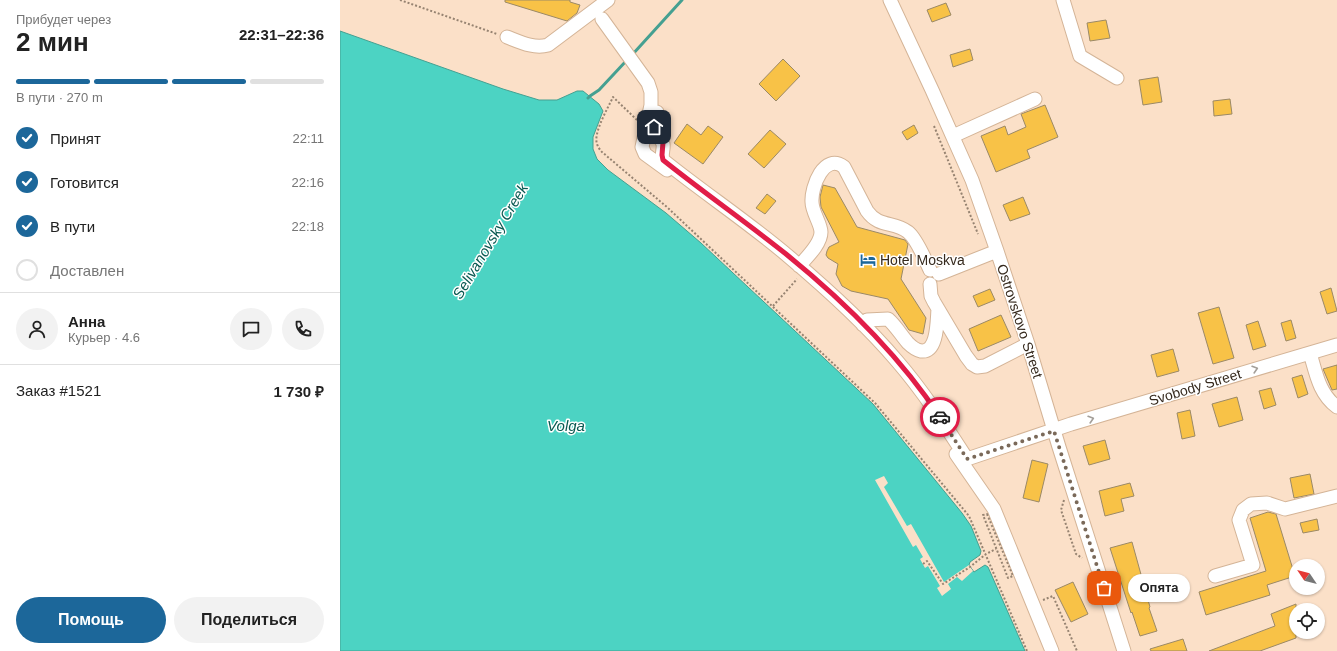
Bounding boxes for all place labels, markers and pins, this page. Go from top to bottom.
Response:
pin [637,110,671,144]
hotel icon: Hotel Moskva [859,251,877,269]
place label: Hotel Moskva [880,252,965,268]
pin [1087,571,1121,605]
callout: Опята [1128,574,1190,602]

